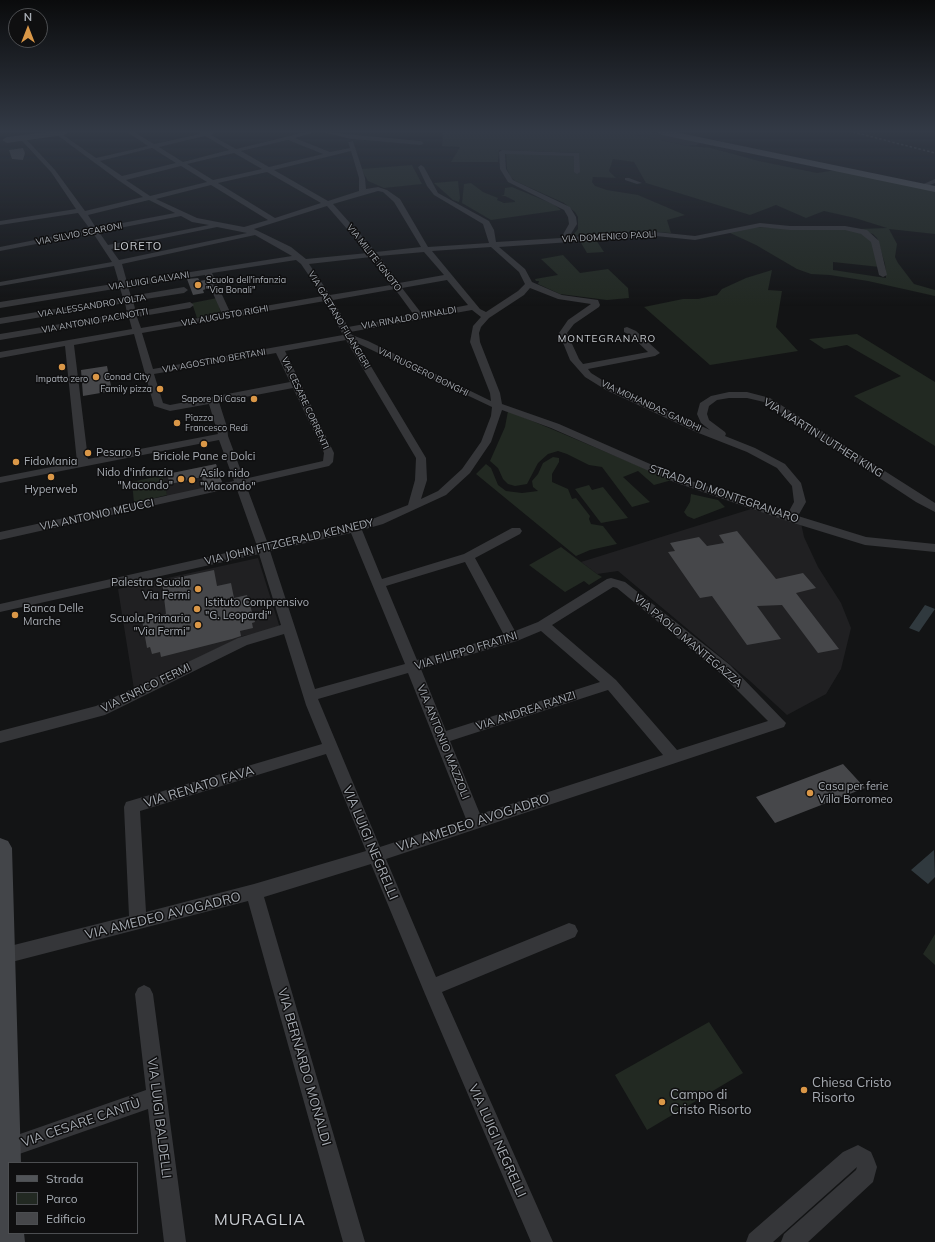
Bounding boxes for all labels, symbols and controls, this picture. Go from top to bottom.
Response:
north arrow [8,8,48,48]
text: N [24,10,32,24]
street label: VIA SILVIO SCARONI [35,220,123,248]
street label: VIA MILITE IGNOTO [344,222,404,294]
street label: VIA DOMENICO PAOLI [562,229,656,245]
district label: LORETO [114,240,162,254]
street label: VIA LUIGI GALVANI [108,269,190,293]
street label: VIA GAETANO FILANGIERI [306,269,372,371]
place label: Scuola dell'infanzia "Via Bonali" [206,275,286,296]
marker: Scuola dell'infanzia "Via Bonali" [193,280,203,290]
street label: VIA ALESSANDRO VOLTA [37,292,147,320]
street label: VIA AUGUSTO RIGHI [181,303,269,329]
street label: VIA RINALDO RINALDI [361,304,457,332]
street label: VIA ANTONIO PACINOTTI [41,306,149,336]
district label: MONTEGRANARO [558,333,656,345]
street label: VIA RUGGERO BONGHI [376,345,470,399]
street label: VIA AGOSTINO BERTANI [161,347,267,375]
street label: VIA CESARE CORRENTI [279,355,331,451]
marker: Impatto zero [57,362,67,372]
marker: Conad City [91,372,101,382]
place label: Conad City [104,372,150,382]
place label: Impatto zero [36,374,88,384]
street label: VIA MOHANDAS GANDHI [599,378,703,434]
place label: Family pizza [100,384,152,394]
marker: Family pizza [155,384,165,394]
place label: Sapore Di Casa [182,394,246,404]
marker: Sapore Di Casa [249,394,259,404]
street label: VIA MARTIN LUTHER KING [761,396,885,480]
place label: Piazza Francesco Redi [185,413,248,434]
marker: Piazza Francesco Redi [172,418,182,428]
marker: Briciole Pane e Dolci [199,439,209,449]
place label: Pesaro 5 [96,446,141,460]
marker: Pesaro 5 [83,448,93,458]
place label: Briciole Pane e Dolci [153,450,255,464]
place label: FidoMania [24,455,77,469]
marker: FidoMania [11,457,21,467]
street label: STRADA DI MONTEGRANARO [648,462,800,526]
place label: Nido d'infanzia "Macondo" [97,466,173,492]
place label: Asilo nido "Macondo" [200,467,256,493]
marker: Hyperweb [46,472,56,482]
marker: Nido d'infanzia "Macondo" [176,474,186,484]
marker: Asilo nido "Macondo" [187,475,197,485]
place label: Hyperweb [24,483,78,497]
street label: VIA ANTONIO MEUCCI [39,496,155,534]
street label: VIA JOHN FITZGERALD KENNEDY [203,516,375,568]
place label: Palestra Scuola Via Fermi [111,576,190,602]
marker: Palestra Scuola Via Fermi [193,584,203,594]
street label: VIA PAOLO MANTEGAZZA [631,592,745,690]
place label: Istituto Comprensivo "G. Leopardi" [205,596,309,622]
place label: Banca Delle Marche [23,602,84,628]
marker: Istituto Comprensivo "G. Leopardi" [192,604,202,614]
marker: Banca Delle Marche [10,610,20,620]
place label: Scuola Primaria "Via Fermi" [110,612,190,638]
marker: Scuola Primaria "Via Fermi" [193,620,203,630]
street label: VIA FILIPPO FRATINI [413,629,519,673]
street label: VIA ENRICO FERMI [99,661,193,715]
street label: VIA ANTONIO MAZZOLI [414,683,472,801]
street label: VIA ANDREA RANZI [474,689,578,733]
street label: VIA RENATO FAVA [142,763,256,811]
place label: Casa per ferie Villa Borromeo [818,780,893,806]
street label: VIA LUIGI NEGRELLI [339,784,401,902]
marker: Casa per ferie Villa Borromeo [805,788,815,798]
street label: VIA AMEDEO AVOGADRO [395,791,551,855]
street label: VIA AMEDEO AVOGADRO [84,889,242,943]
street label: VIA BERNARDO MONALDI [274,987,334,1147]
street label: VIA LUIGI BALDELLI [144,1057,174,1179]
place label: Chiesa Cristo Risorto [812,1075,891,1106]
street label: VIA LUIGI NEGRELLI [465,1082,529,1200]
marker: Chiesa Cristo Risorto [799,1085,809,1095]
place label: Campo di Cristo Risorto [670,1087,751,1118]
street label: VIA CESARE CANTÙ [19,1095,143,1151]
marker: Campo di Cristo Risorto [657,1097,667,1107]
legend [8,1162,138,1234]
text: Strada [46,1171,84,1186]
text: Parco [46,1191,78,1206]
district label: MURAGLIA [214,1210,306,1230]
text: Edificio [46,1211,86,1226]

